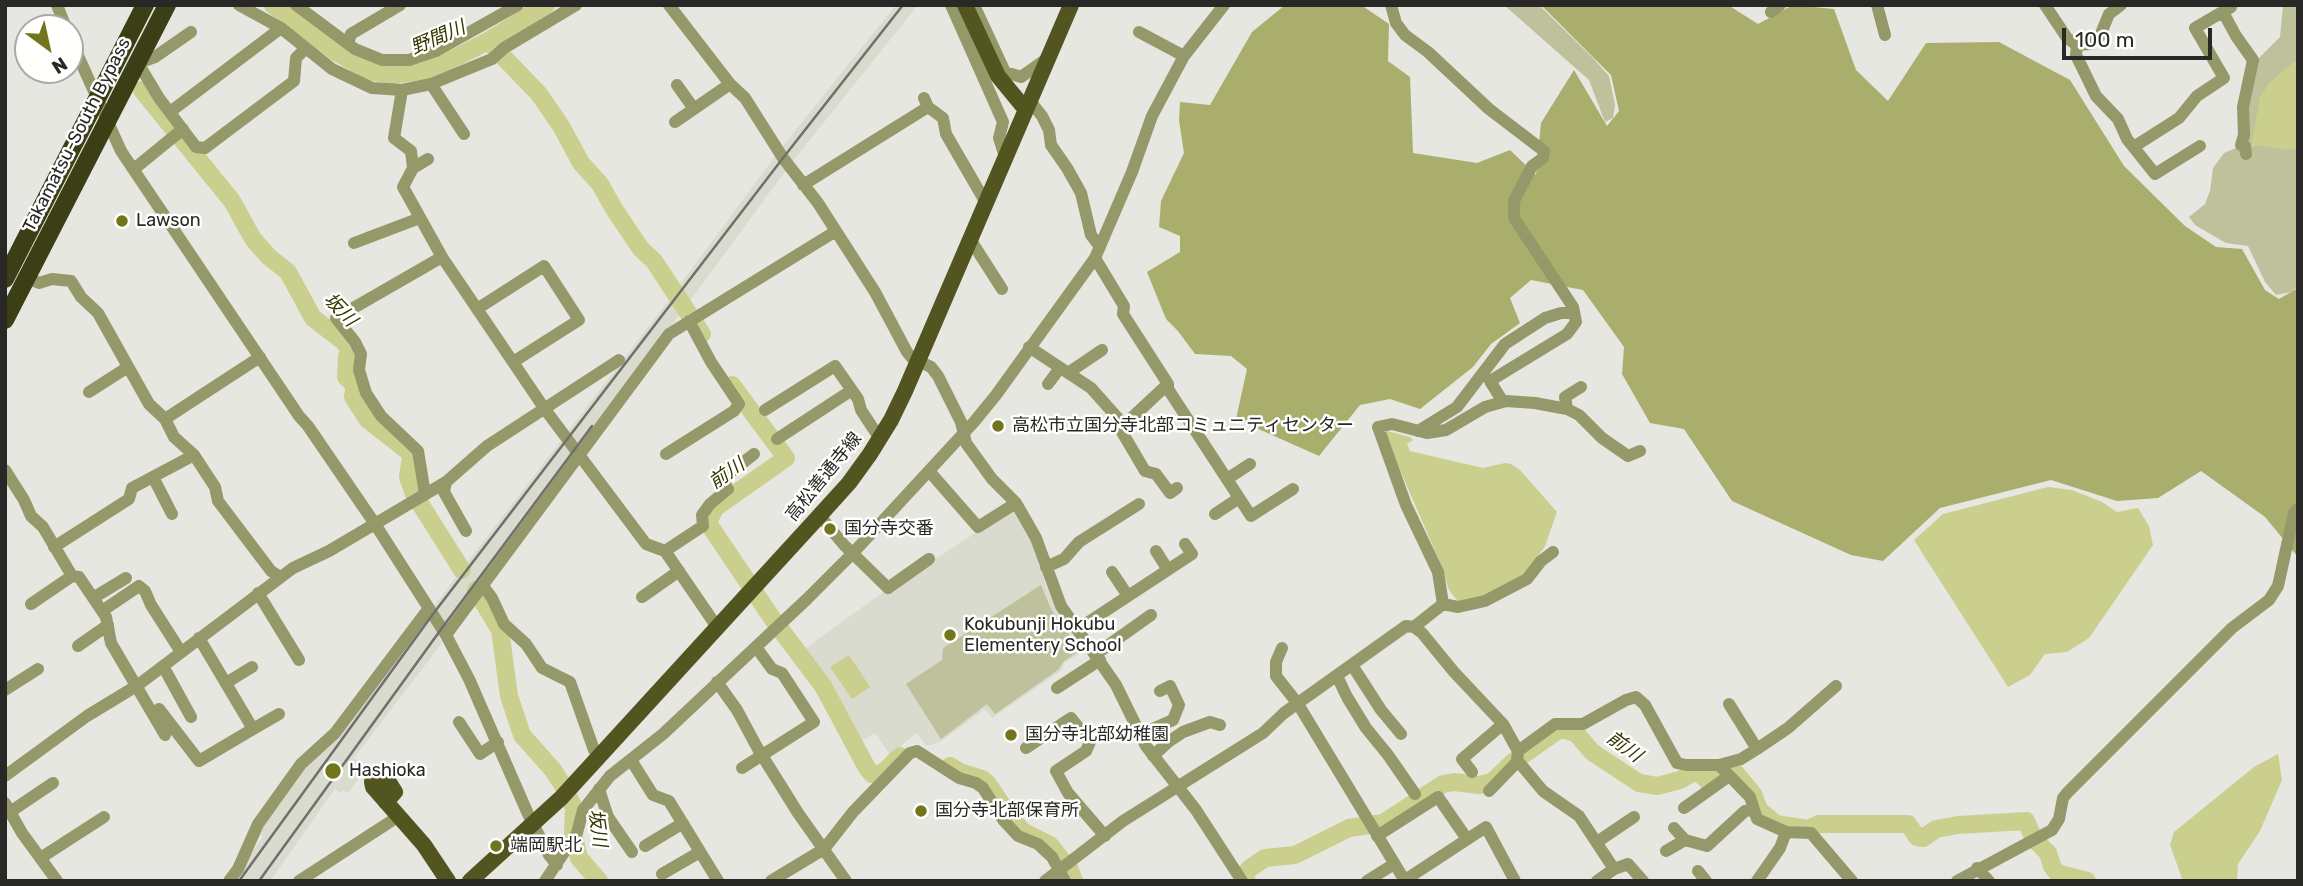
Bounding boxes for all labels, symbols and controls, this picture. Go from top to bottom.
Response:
north arrow [14,14,84,84]
scale bar [2065,14,2216,58]
water label: 野間川 [407,16,469,60]
text: 100 m [2075,27,2134,52]
street label: Takamatsu-South Bypass [19,34,135,236]
text: N [48,52,72,79]
place label: Lawson [136,210,201,232]
marker: Lawson [114,213,130,229]
water label: 坂川 [319,288,361,332]
place label: 高松市立国分寺北部コミュニティセンター [1012,415,1354,437]
marker: 高松市立国分寺北部コミュニティセンター [990,418,1006,434]
street label: 高松善通寺線 [782,428,866,526]
water label: 前川 [705,454,749,494]
place label: 国分寺交番 [844,518,934,540]
marker: 国分寺交番 [822,521,838,537]
place label: Kokubunji Hokubu Elementery School [964,614,1122,656]
marker: Kokubunji Hokubu Elementery School [942,627,958,643]
place label: 国分寺北部幼稚園 [1025,724,1169,746]
marker: 国分寺北部幼稚園 [1003,727,1019,743]
water label: 前川 [1602,727,1646,767]
place label: Hashioka [349,760,426,782]
marker: Hashioka [323,761,343,781]
place label: 国分寺北部保育所 [935,800,1079,822]
marker: 国分寺北部保育所 [913,803,929,819]
water label: 坂川 [583,808,611,848]
place label: 端岡駅北 [510,835,582,857]
marker: 端岡駅北 [488,838,504,854]

